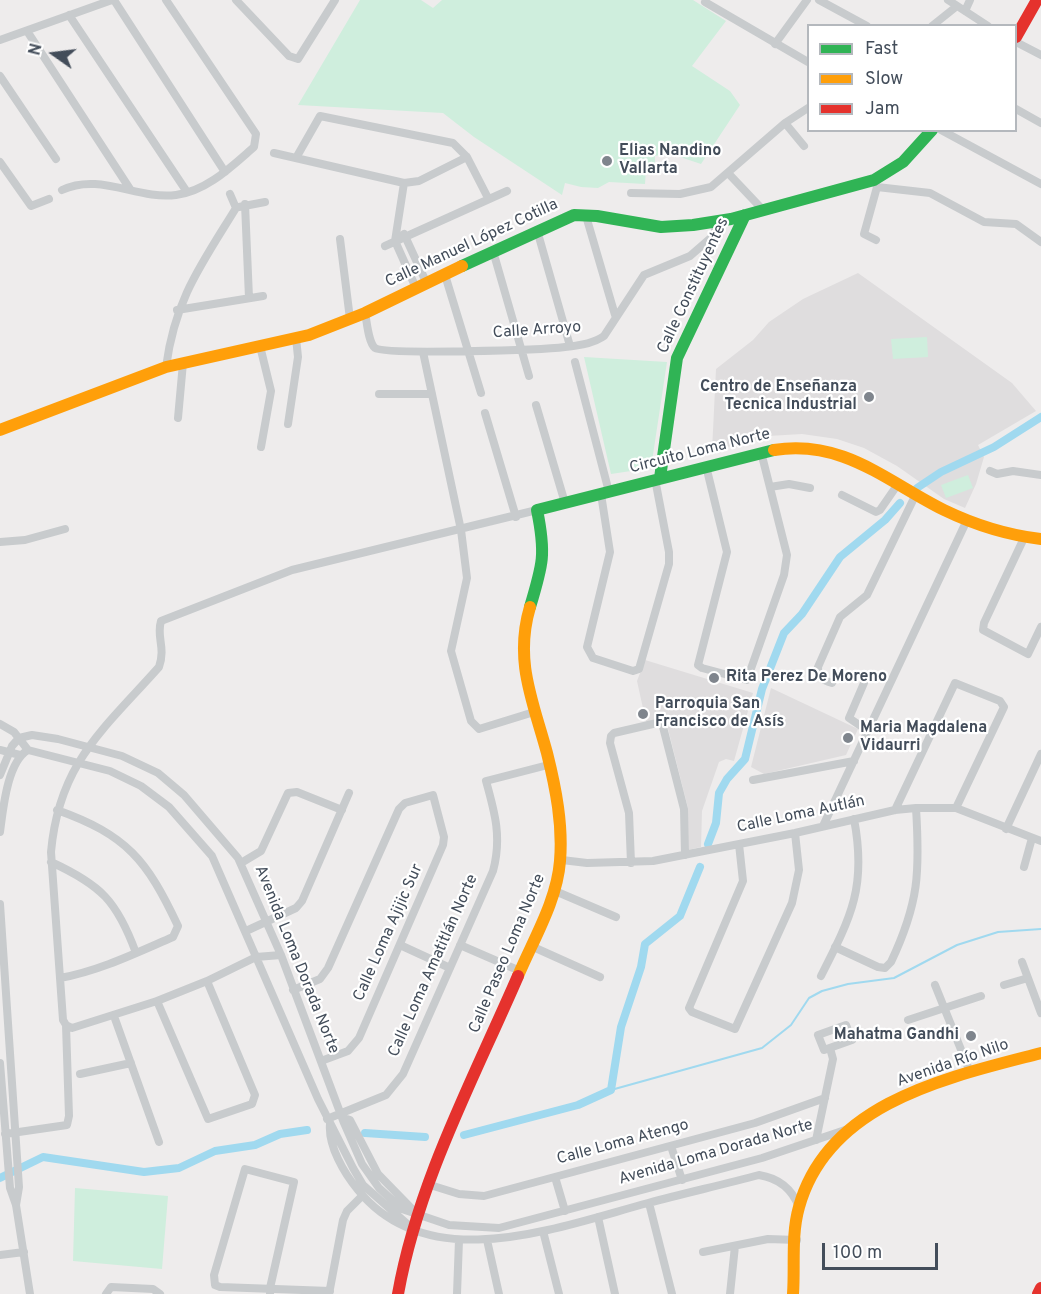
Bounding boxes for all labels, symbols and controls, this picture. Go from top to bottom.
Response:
north arrow [24,24,84,84]
legend [807,24,1017,132]
text: Fast [865,38,898,61]
text: N [25,42,48,58]
text: Slow [865,68,903,91]
text: Jam [865,98,900,121]
place label: Elias Nandino Vallarta [619,142,721,180]
marker: Elias Nandino Vallarta [600,154,614,168]
street label: Calle Manuel López Cotilla [383,196,561,292]
street label: Calle Constituyentes [654,215,734,357]
street label: Calle Arroyo [492,318,582,344]
place label: Centro de Enseñanza Tecnica Industrial [700,378,857,416]
marker: Centro de Enseñanza Tecnica Industrial [862,390,876,404]
street label: Circuito Loma Norte [628,425,772,479]
place label: Rita Perez De Moreno [726,668,887,688]
marker: Rita Perez De Moreno [707,671,721,685]
place label: Parroquia San Francisco de Asís [655,695,784,733]
marker: Parroquia San Francisco de Asís [636,707,650,721]
place label: Maria Magdalena Vidaurri [860,719,987,757]
marker: Maria Magdalena Vidaurri [841,731,855,745]
street label: Calle Loma Autlán [735,792,867,838]
street label: Calle Loma Ajijic Sur [350,861,428,1005]
street label: Avenida Loma Dorada Norte [249,863,343,1057]
street label: Calle Paseo Loma Norte [466,871,550,1037]
street label: Calle Loma Amatitlán Norte [385,872,483,1060]
place label: Mahatma Gandhi [834,1026,959,1046]
marker: Mahatma Gandhi [964,1029,978,1043]
street label: Avenida Río Nilo [895,1036,1011,1092]
street label: Calle Loma Atengo [555,1116,691,1170]
street label: Avenida Loma Dorada Norte [617,1116,815,1190]
scale bar [825,1231,940,1269]
text: 100 m [833,1242,882,1265]

